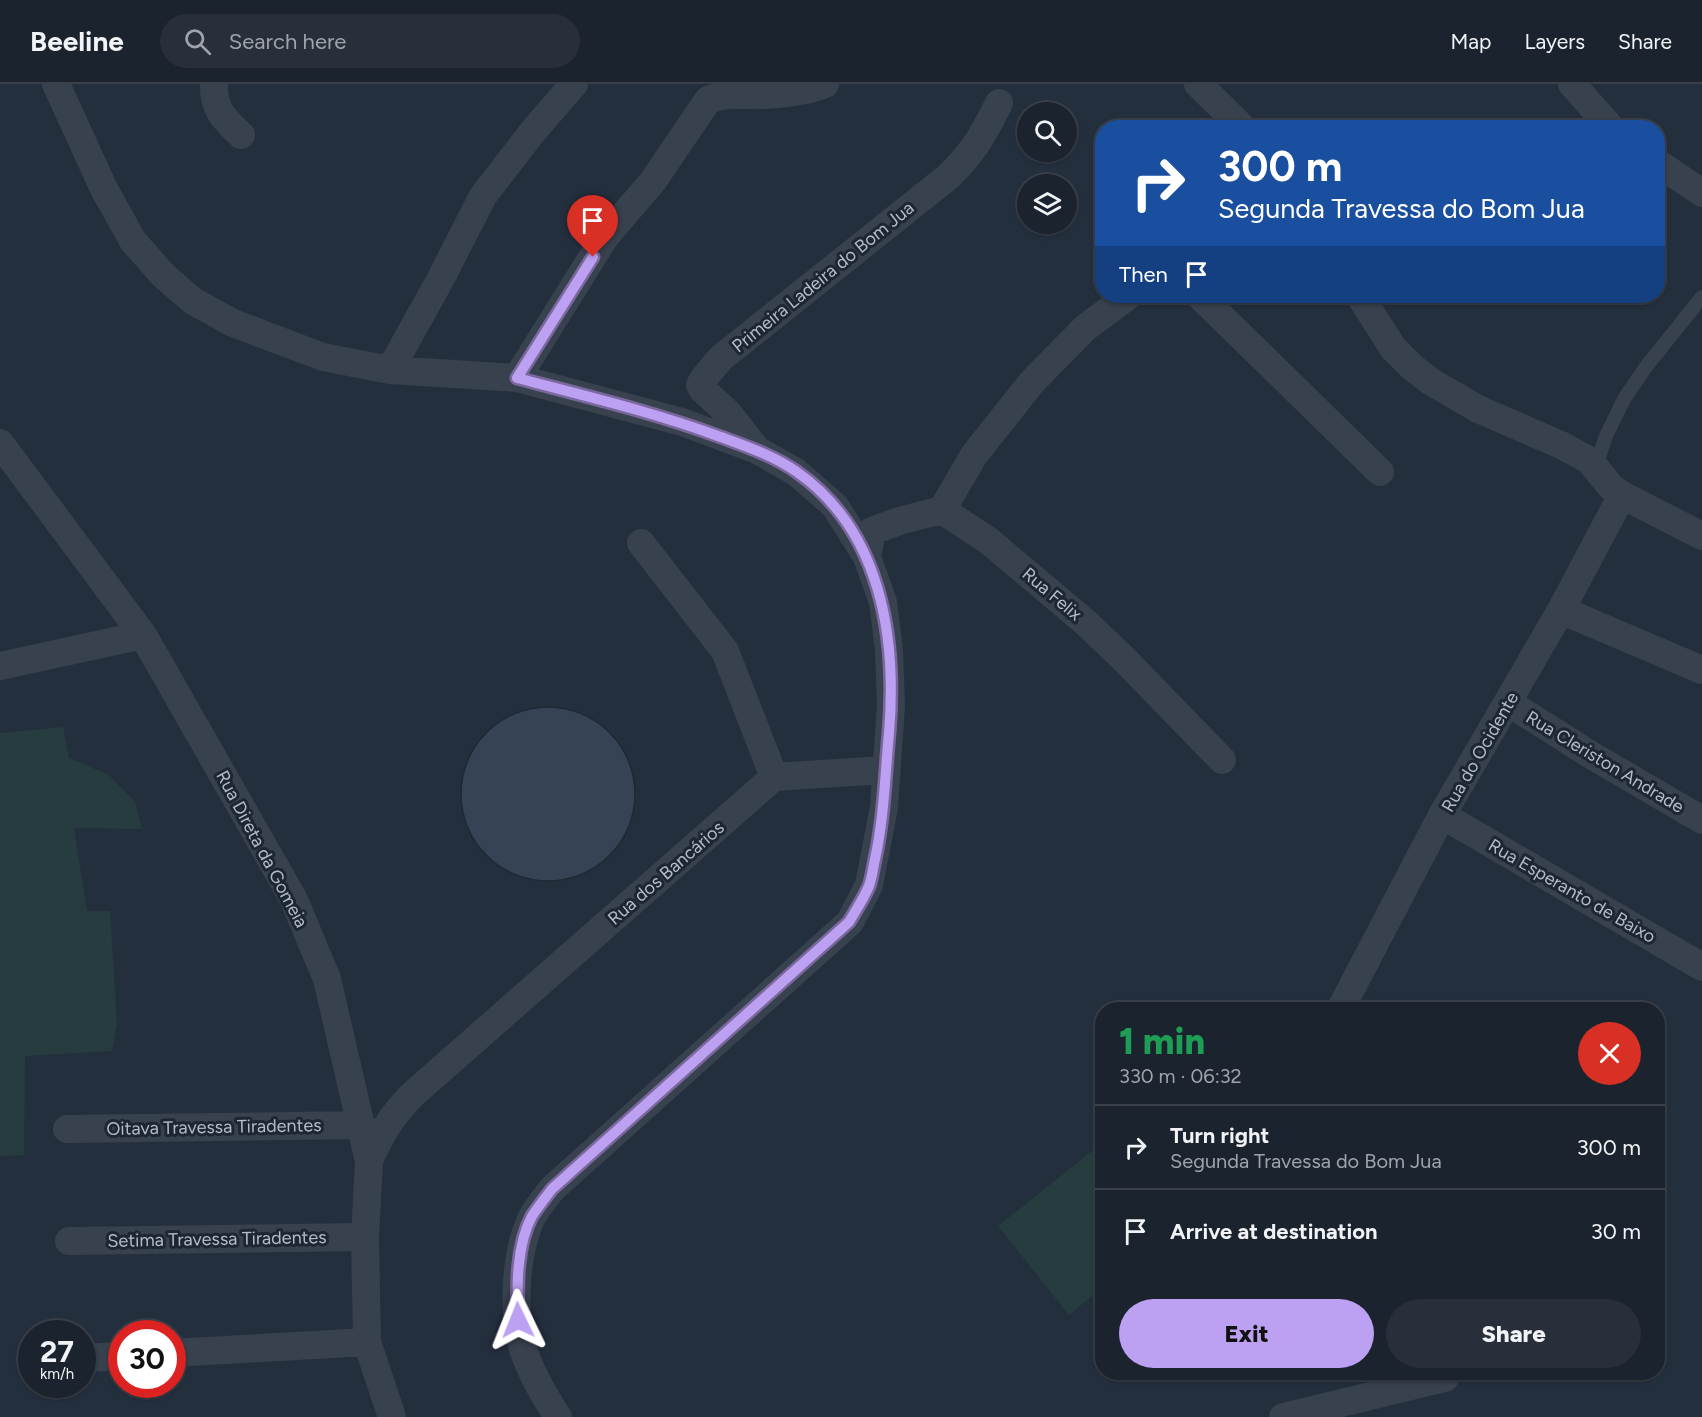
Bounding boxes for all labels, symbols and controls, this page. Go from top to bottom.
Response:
search box [160,14,580,68]
text: Beeline [30,24,124,58]
icon: search [181,25,214,58]
text: Search here [229,28,346,55]
text: Map [1451,29,1491,54]
text: Layers [1524,29,1585,54]
text: Share [1618,29,1672,54]
map controls [1017,102,1077,234]
button: search [1017,102,1077,162]
text: 300 m [1218,141,1342,192]
icon: right [1119,144,1197,222]
button: layers [1017,174,1077,234]
text: Segunda Travessa do Bom Jua [1218,192,1585,225]
pin [567,195,618,257]
street label: Primeira Ladeira do Bom Jua [728,197,918,357]
icon: arrive [576,204,609,237]
icon: arrive [1180,258,1213,291]
text: Then [1119,261,1168,288]
street label: Rua Felix [1018,563,1087,626]
street label: Rua do Ocidente [1437,688,1523,816]
street label: Rua Cleriston Andrade [1522,706,1688,818]
street label: Rua Direta da Gomeia [211,767,313,931]
street label: Rua dos Bancários [603,816,729,930]
street label: Rua Esperanto de Baixo [1484,834,1660,948]
text: 1 min [1119,1020,1205,1063]
button: close [1578,1022,1641,1085]
text: 330 m · 06:32 [1119,1064,1242,1088]
street label: Oitava Travessa Tiradentes [106,1114,322,1140]
text: Turn right [1170,1122,1269,1149]
icon: right [1119,1131,1152,1164]
text: 300 m [1577,1134,1641,1161]
text: Segunda Travessa do Bom Jua [1170,1149,1442,1173]
icon: arrive [1119,1215,1152,1248]
text: Arrive at destination [1170,1218,1378,1245]
text: 30 m [1591,1218,1641,1245]
street label: Setima Travessa Tiradentes [107,1226,327,1252]
position arrow [486,1288,550,1352]
button: Exit [1119,1299,1374,1368]
button: Share [1386,1299,1641,1368]
speed limit sign: 30 [108,1320,186,1398]
text: 27 [40,1333,74,1370]
text: km/h [40,1365,74,1383]

